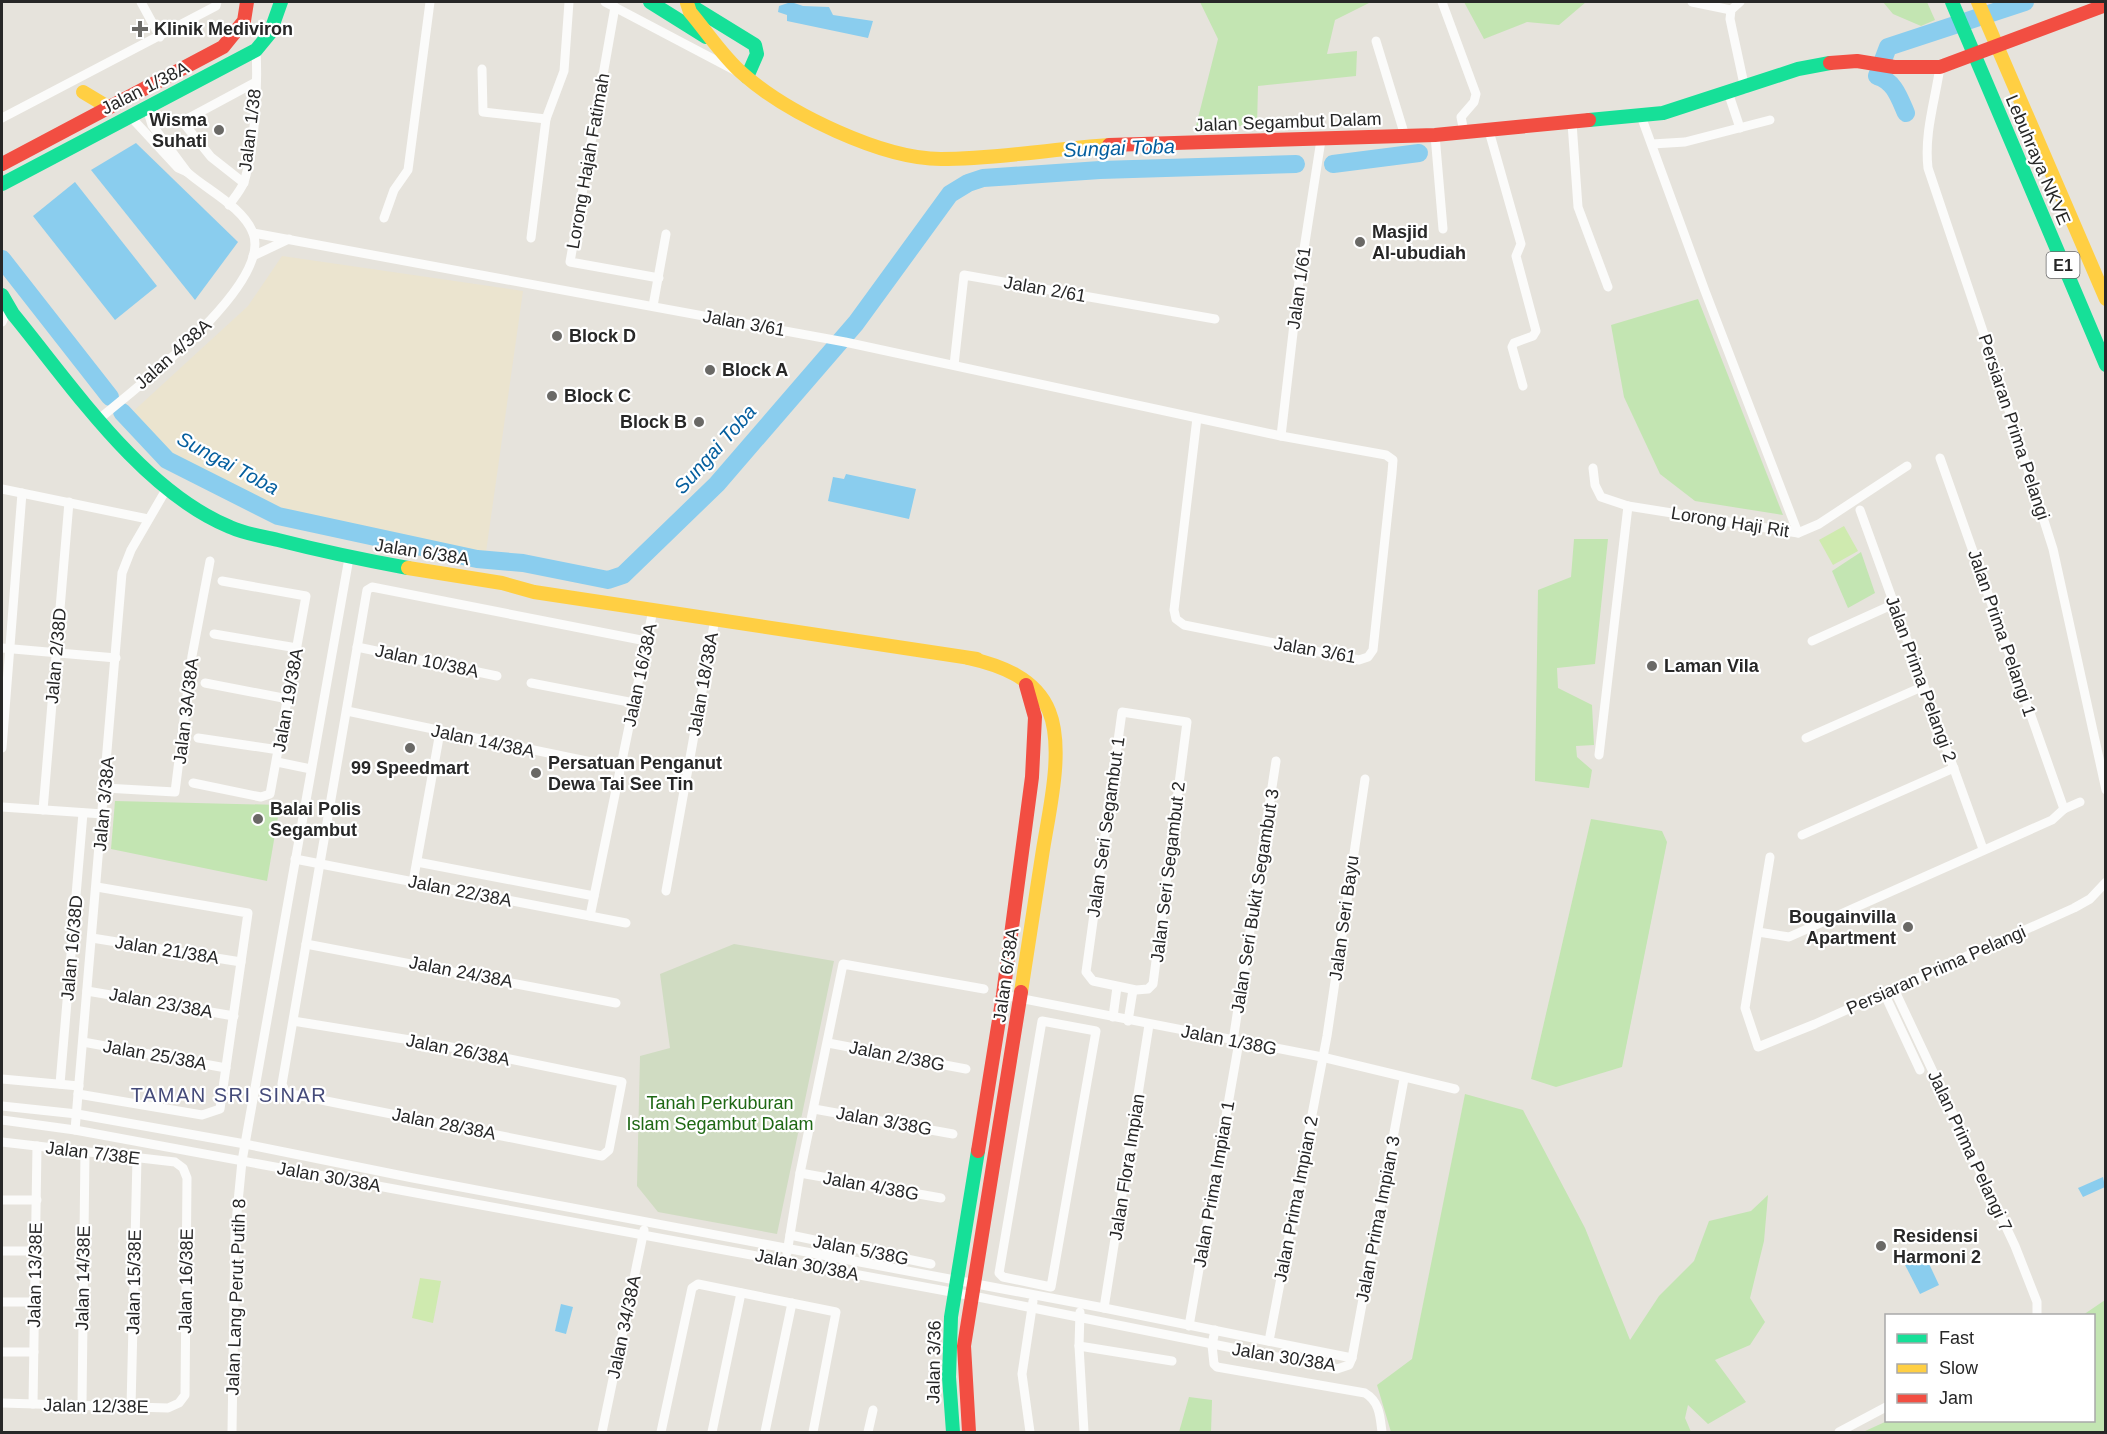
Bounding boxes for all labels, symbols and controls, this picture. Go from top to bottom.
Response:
place label: Klinik Mediviron [154,19,293,39]
marker: Klinik Mediviron [131,20,149,38]
street label: Jalan 1/38A [98,58,192,118]
street label: Lorong Hajah Fatimah [563,72,613,250]
street label: Jalan 1/38 [235,88,265,172]
street label: Lebuhraya NKVE [2002,92,2074,228]
street label: Jalan Segambut Dalam [1194,109,1382,135]
place label: Wisma Suhati [149,110,208,151]
marker: Wisma Suhati [212,123,226,137]
water label: Sungai Toba [1063,135,1175,161]
place label: Masjid Al-ubudiah [1372,222,1466,263]
marker: Masjid Al-ubudiah [1353,235,1367,249]
street label: Jalan 1/61 [1283,245,1315,331]
road number: E1 [2046,252,2080,278]
street label: Jalan 2/61 [1002,272,1088,306]
street label: Jalan 3/61 [701,306,787,340]
street label: Jalan 4/38A [131,315,215,393]
place label: Block D [569,326,636,346]
marker: Block D [550,329,564,343]
street label: Persiaran Prima Pelangi [1975,332,2053,522]
place label: Block A [722,360,788,380]
marker: Block A [703,363,717,377]
place label: Block C [564,386,631,406]
marker: Block C [545,389,559,403]
water label: Sungai Toba [669,400,761,498]
place label: Block B [620,412,687,432]
marker: Block B [692,415,706,429]
water label: Sungai Toba [174,427,282,499]
street label: Lorong Haji Rit [1670,503,1790,541]
street label: Jalan 6/38A [373,535,471,569]
street label: Jalan Prima Pelangi 1 [1964,547,2040,719]
street label: Jalan Prima Pelangi 2 [1882,593,1960,765]
street label: Jalan 2/38D [42,607,70,705]
street label: Jalan 16/38A [619,622,661,728]
street label: Jalan 18/38A [684,631,722,737]
street label: Jalan 3/61 [1272,633,1358,667]
street label: Jalan 10/38A [374,640,480,682]
street label: Jalan 19/38A [269,647,307,753]
place label: Laman Vila [1664,656,1760,676]
street label: Jalan 3A/38A [170,657,202,765]
marker: Laman Vila [1645,659,1659,673]
street label: Jalan 14/38A [430,720,536,762]
street label: Jalan Seri Segambut 1 [1083,735,1129,919]
marker: 99 Speedmart [403,741,417,755]
place label: Persatuan Penganut Dewa Tai See Tin [548,753,722,794]
street label: Jalan 3/38A [90,756,118,852]
place label: 99 Speedmart [351,758,469,778]
marker: Persatuan Penganut Dewa Tai See Tin [529,766,543,780]
street label: Jalan Seri Segambut 2 [1147,780,1189,964]
street label: Jalan Seri Bukit Segambut 3 [1227,787,1283,1015]
place label: Balai Polis Segambut [270,799,361,840]
marker: Balai Polis Segambut [251,812,265,826]
street label: Jalan Seri Bayu [1325,854,1363,982]
street label: Jalan 22/38A [407,871,513,911]
street label: Jalan 16/38D [57,894,87,1002]
place label: Bougainvilla Apartment [1789,907,1897,948]
marker: Bougainvilla Apartment [1901,920,1915,934]
street label: Persiaran Prima Pelangi [1843,921,2029,1019]
street label: Jalan 6/38A [989,927,1023,1023]
street label: Jalan 21/38A [114,932,220,968]
street label: Jalan 24/38A [408,952,514,992]
street label: Jalan 23/38A [108,984,214,1022]
street label: Jalan 1/38G [1179,1021,1279,1059]
street label: Jalan 26/38A [405,1030,511,1070]
street label: Jalan 25/38A [102,1036,208,1074]
street label: Jalan 2/38G [847,1037,947,1075]
street label: Jalan Prima Pelangi 7 [1924,1067,2016,1235]
district label: TAMAN SRI SINAR [131,1084,327,1106]
street label: Jalan Flora Impian [1106,1092,1148,1242]
park label: Tanah Perkuburan Islam Segambut Dalam [626,1093,814,1134]
street label: Jalan Prima Impian 1 [1189,1099,1239,1269]
street label: Jalan 3/38G [834,1103,934,1139]
street label: Jalan 28/38A [391,1104,497,1144]
street label: Jalan Prima Impian 2 [1270,1114,1322,1284]
street label: Jalan Prima Impian 3 [1352,1134,1404,1304]
street label: Jalan 7/38E [45,1137,141,1169]
street label: Jalan 30/38A [276,1158,382,1196]
street label: Jalan 4/38G [821,1168,921,1204]
street label: Jalan Lang Perut Putih 8 [223,1198,249,1396]
street label: Jalan 13/38E [24,1222,46,1328]
street label: Jalan 14/38E [72,1225,94,1331]
place label: Residensi Harmoni 2 [1893,1226,1981,1267]
street label: Jalan 16/38E [175,1228,197,1334]
street label: Jalan 15/38E [123,1229,145,1335]
street label: Jalan 5/38G [811,1231,911,1269]
marker: Residensi Harmoni 2 [1874,1239,1888,1253]
street label: Jalan 30/38A [754,1245,860,1285]
street label: Jalan 34/38A [603,1274,645,1380]
legend [1885,1314,2095,1422]
street label: Jalan 3/36 [923,1320,945,1404]
text: Fast [1939,1328,1974,1348]
street label: Jalan 30/38A [1231,1339,1337,1375]
text: Slow [1939,1358,1979,1378]
text: Jam [1939,1388,1973,1408]
street label: Jalan 12/38E [43,1395,149,1417]

